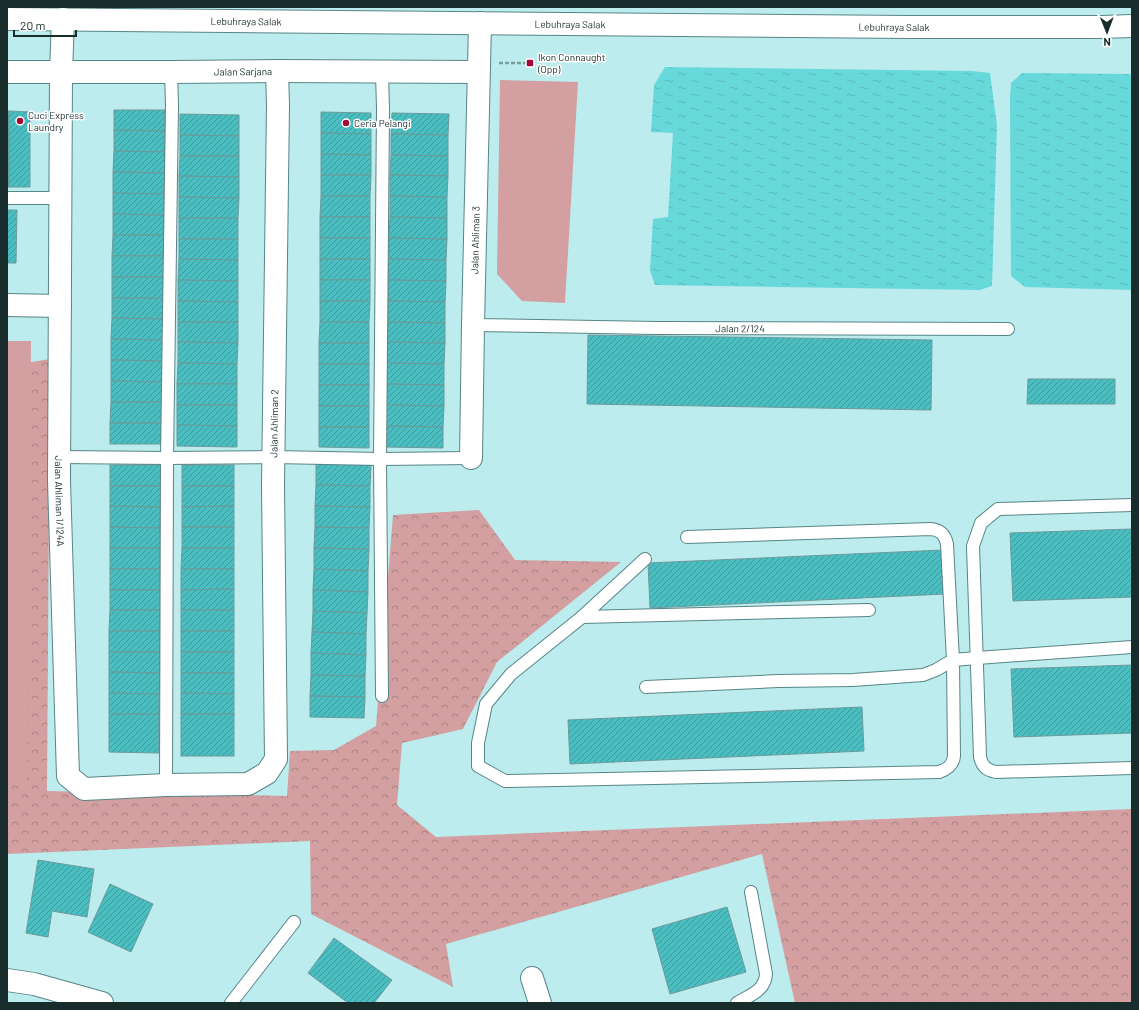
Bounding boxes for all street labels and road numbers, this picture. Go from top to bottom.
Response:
street label: Lebuhraya Salak [210,15,282,27]
street label: Lebuhraya Salak [534,18,606,30]
street label: Lebuhraya Salak [858,21,929,33]
street label: Jalan Sarjana [214,65,272,78]
street label: Jalan Ahliman 3 [468,206,482,274]
street label: Jalan 2/124 [715,322,765,334]
street label: Jalan Ahliman 2 [267,389,280,458]
street label: Jalan Ahliman 1/124A [53,456,67,547]

